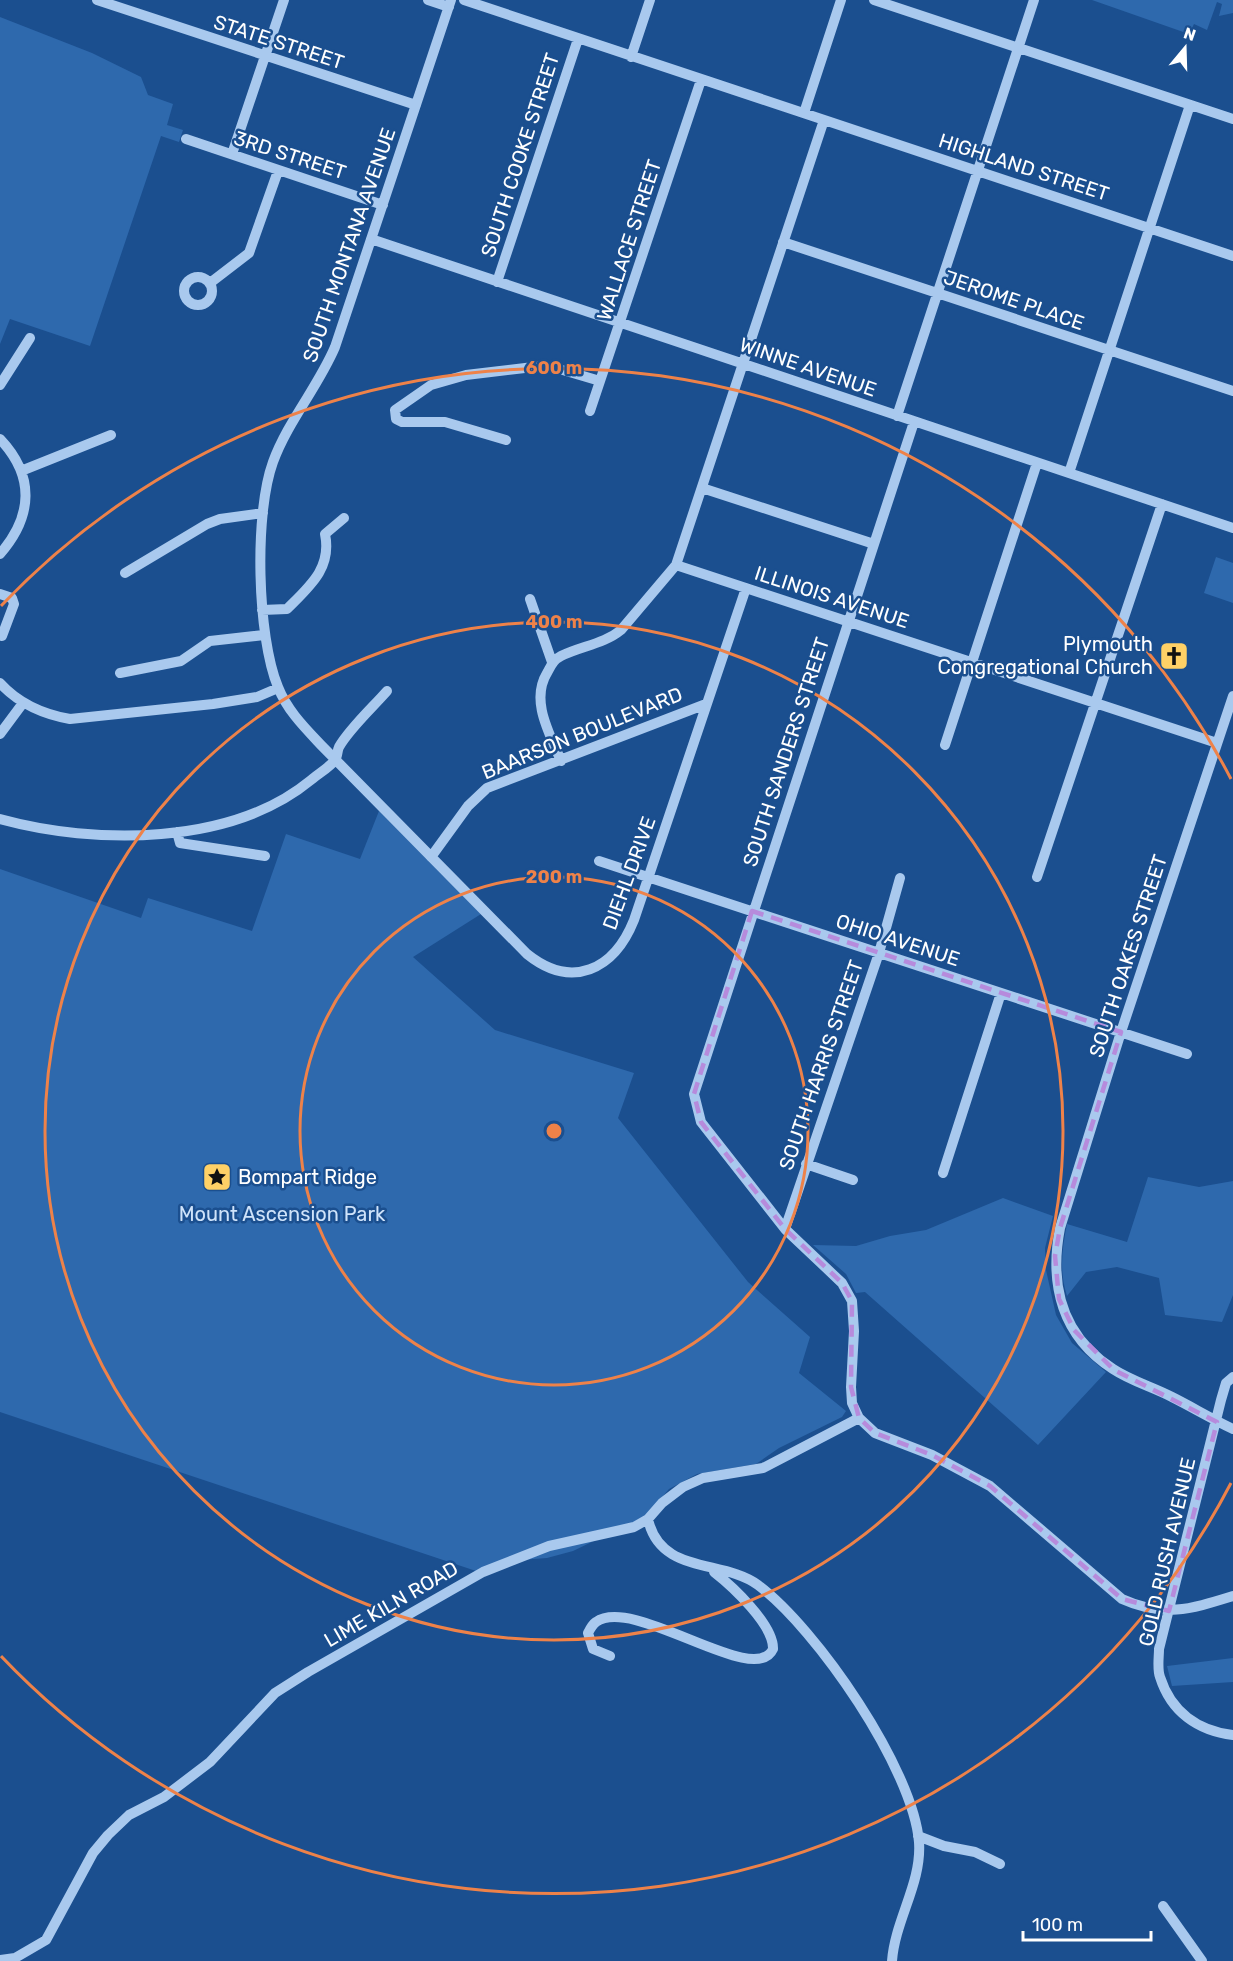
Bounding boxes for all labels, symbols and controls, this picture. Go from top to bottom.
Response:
street label: STATE STREET [211,10,348,75]
north arrow [1155,18,1215,78]
text: N [1181,23,1198,45]
street label: SOUTH COOKE STREET [476,50,564,260]
street label: SOUTH MONTANA AVENUE [298,125,400,365]
street label: 3RD STREET [231,126,350,185]
street label: HIGHLAND STREET [936,128,1113,206]
street label: WALLACE STREET [592,156,666,323]
street label: JEROME PLACE [941,265,1087,335]
street label: WINNE AVENUE [736,332,880,402]
text: 600 m [526,357,582,379]
street label: ILLINOIS AVENUE [752,561,912,633]
text: 400 m [525,611,583,633]
place label: Plymouth Congregational Church [937,632,1153,679]
street label: SOUTH SANDERS STREET [738,634,835,870]
church icon: Plymouth Congregational Church [1158,640,1190,672]
street label: BAARSON BOULEVARD [478,682,686,784]
street label: DIEHL DRIVE [597,813,661,933]
street label: SOUTH OAKES STREET [1084,851,1172,1060]
text: 200 m [526,866,582,888]
street label: OHIO AVENUE [833,909,963,971]
street label: SOUTH HARRIS STREET [774,957,868,1173]
centre of rings [544,1121,564,1141]
place icon: Bompart Ridge [201,1161,233,1193]
place label: Bompart Ridge [238,1165,377,1189]
park label: Mount Ascension Park [179,1202,386,1226]
street label: GOLD RUSH AVENUE [1134,1455,1200,1649]
street label: LIME KILN ROAD [320,1556,462,1652]
scale bar [1023,1904,1150,1942]
text: 100 m [1032,1914,1083,1936]

